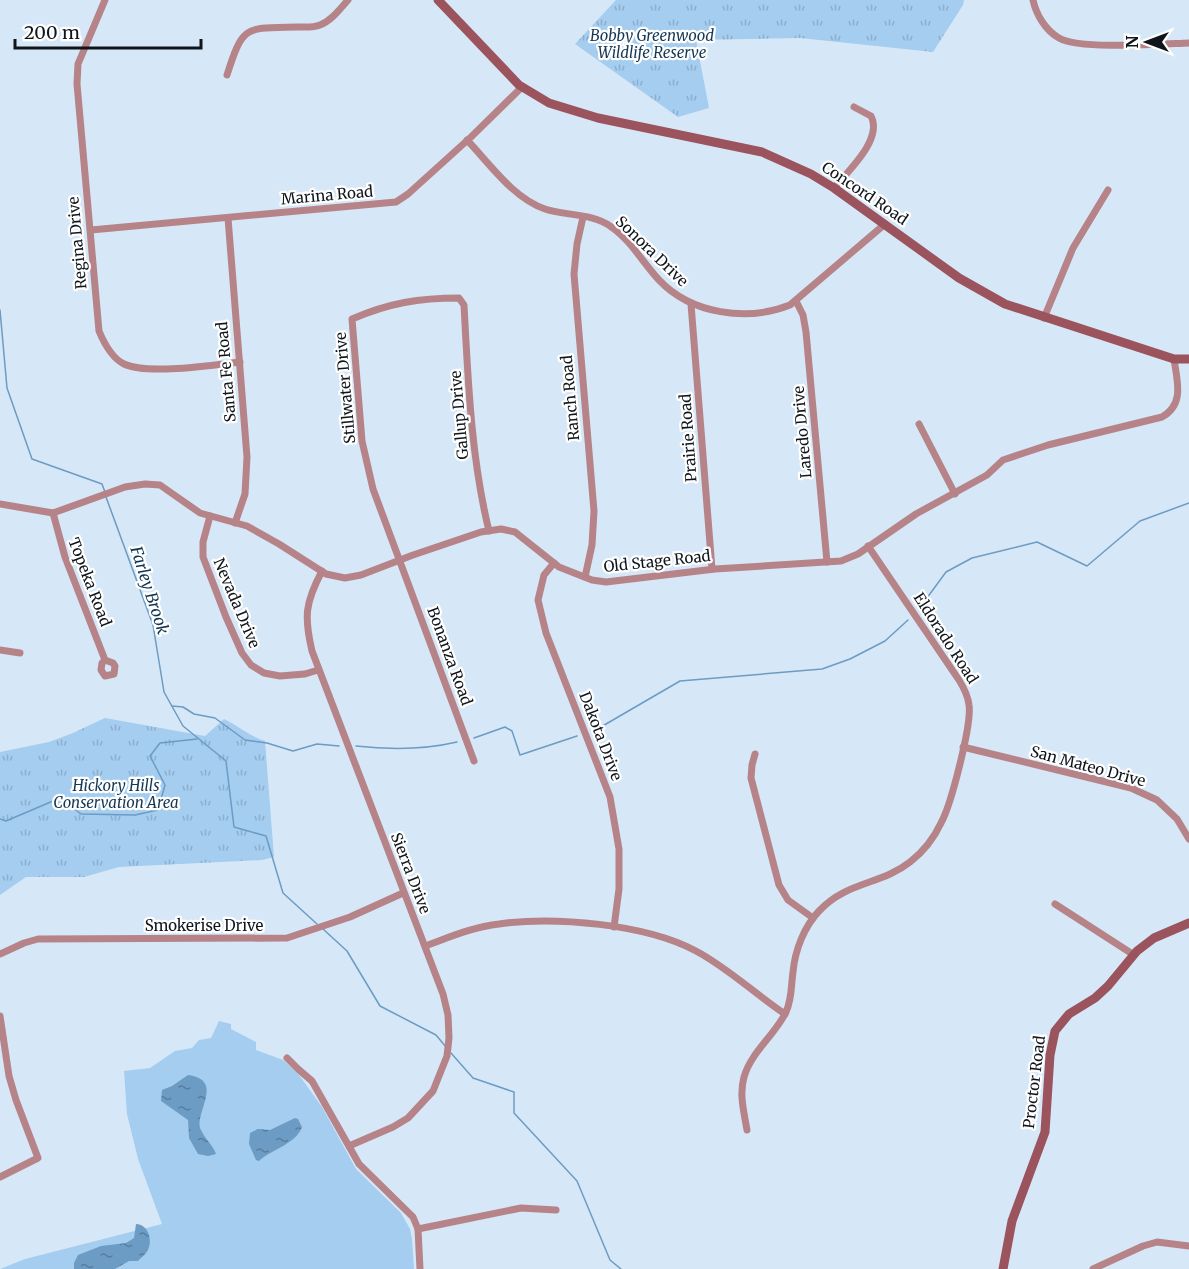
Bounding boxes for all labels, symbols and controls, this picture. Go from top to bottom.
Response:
scale bar [15,12,201,50]
north arrow [1117,12,1177,72]
text: 200 m [24,21,80,44]
park label: Bobby Greenwood Wildlife Reserve [590,26,714,62]
text: N [1122,35,1142,48]
street label: Concord Road [818,157,912,229]
street label: Marina Road [280,182,374,208]
street label: Regina Drive [63,196,91,290]
street label: Sonora Drive [612,212,692,290]
street label: Santa Fe Road [212,321,240,423]
street label: Stillwater Drive [331,331,359,445]
street label: Ranch Road [557,354,583,442]
street label: Gallup Drive [446,370,472,460]
street label: Laredo Drive [788,385,816,479]
street label: Prairie Road [675,393,701,483]
street label: Topeka Road [64,535,116,629]
water label: Farley Brook [126,543,174,637]
street label: Old Stage Road [603,546,711,576]
street label: Nevada Drive [210,555,265,651]
street label: Eldorado Road [910,589,982,687]
street label: Bonanza Road [423,604,477,708]
street label: Dakota Drive [575,689,627,783]
street label: San Mateo Drive [1028,742,1148,791]
park label: Hickory Hills Conservation Area [53,776,179,812]
street label: Sierra Drive [387,830,435,916]
street label: Smokerise Drive [145,916,263,935]
street label: Proctor Road [1019,1034,1049,1130]

